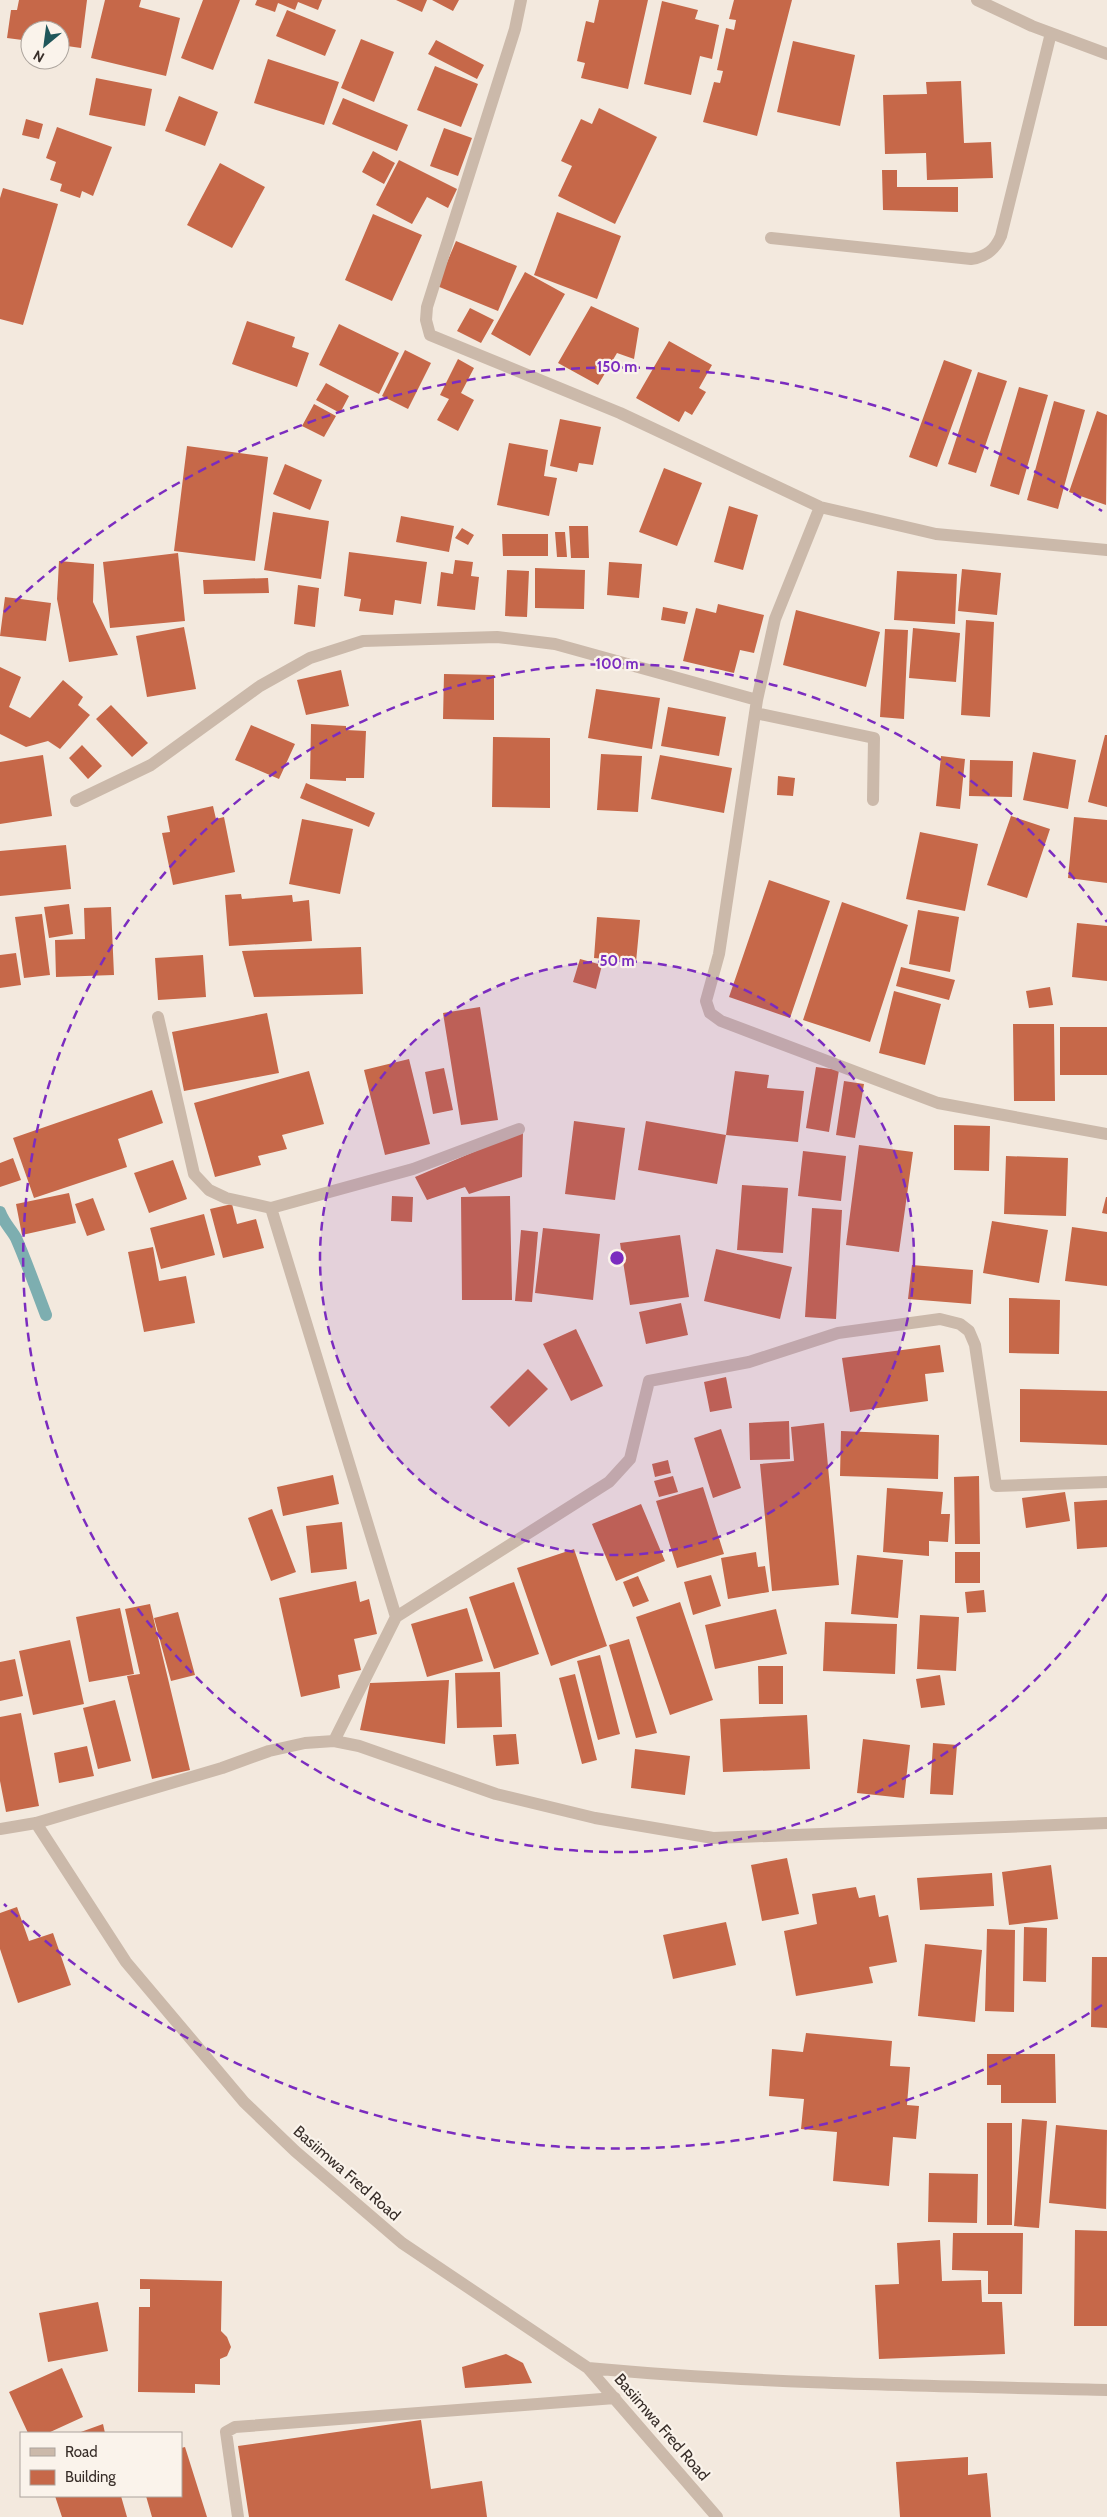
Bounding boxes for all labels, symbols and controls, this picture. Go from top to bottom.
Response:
north arrow [20,20,70,70]
text: N [30,46,47,67]
text: 150 m [597,358,637,376]
text: 100 m [595,655,639,673]
text: 50 m [599,952,635,970]
centre of rings [608,1249,626,1267]
street label: Basiimwa Fred Road [290,2121,404,2225]
street label: Basiimwa Fred Road [610,2370,714,2484]
legend [20,2432,182,2497]
text: Road [65,2443,98,2461]
text: Building [65,2468,116,2486]

